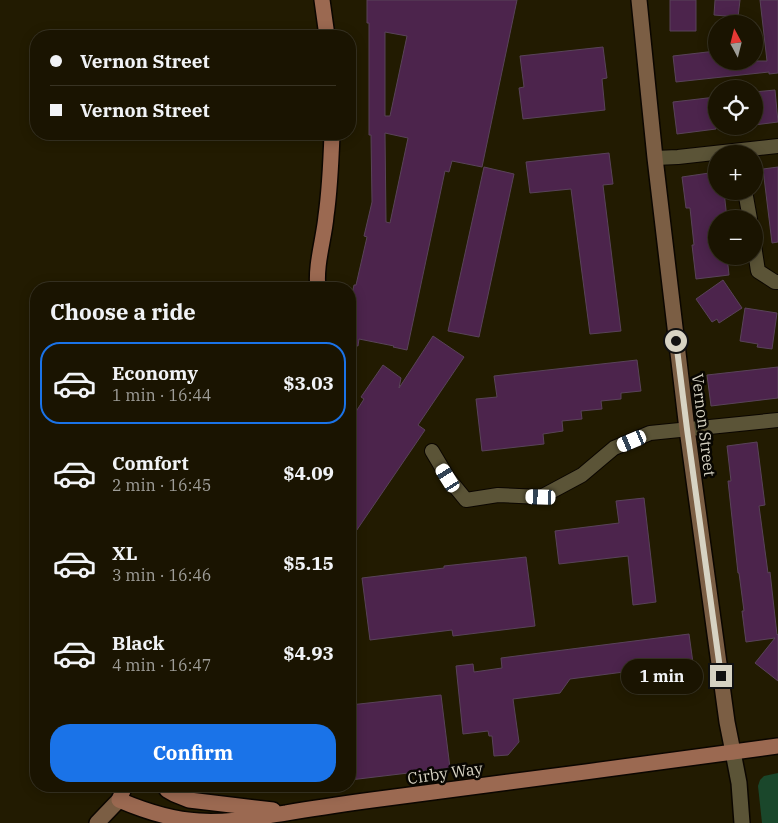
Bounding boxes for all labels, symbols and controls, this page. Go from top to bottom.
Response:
north arrow [708,15,762,70]
map controls [708,15,763,265]
text: Vernon Street [80,49,210,73]
button: locate [708,80,763,135]
text: Vernon Street [80,98,210,122]
button: + [708,145,763,200]
button: − [708,210,763,265]
text: Choose a ride [50,297,196,326]
route start [665,330,687,352]
icon: car [52,361,97,406]
text: Economy [112,361,198,385]
text: $3.03 [283,371,334,395]
street label: Vernon Street [688,372,720,478]
text: 1 min · 16:44 [112,385,211,405]
car [615,428,648,454]
icon: car [52,451,97,496]
text: Comfort [112,451,189,475]
text: $4.09 [283,461,334,485]
car [433,461,462,495]
text: 2 min · 16:45 [112,475,211,495]
car [525,489,556,505]
icon: car [52,541,97,586]
text: XL [112,541,138,565]
text: $5.15 [283,551,334,575]
text: 3 min · 16:46 [112,565,211,585]
icon: car [52,631,97,676]
text: Black [112,631,164,655]
text: $4.93 [283,641,334,665]
text: 4 min · 16:47 [112,655,211,675]
callout: 1 min [621,658,704,694]
route end [710,665,732,687]
text: 1 min [640,666,684,686]
button: Confirm [50,724,336,782]
street label: Cirby Way [406,758,484,788]

